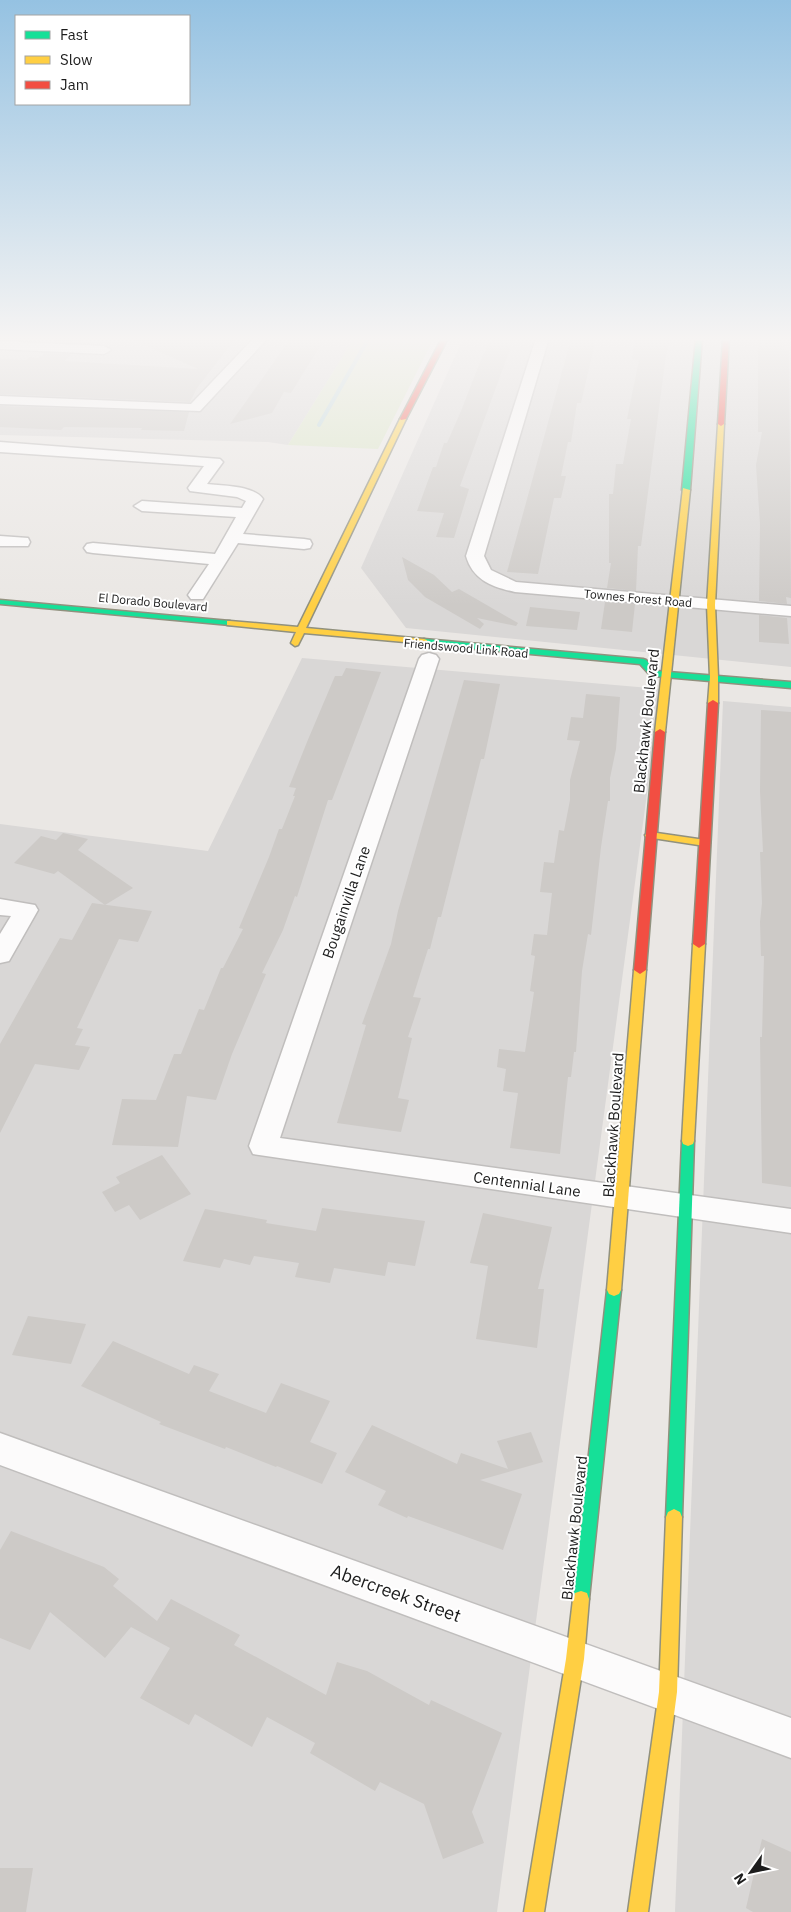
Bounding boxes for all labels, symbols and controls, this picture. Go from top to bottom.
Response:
legend [15,15,190,105]
text: Fast [60,25,88,44]
text: Slow [60,50,93,69]
text: Jam [60,75,89,94]
street label: Townes Forest Road [583,586,693,610]
street label: El Dorado Boulevard [98,590,208,614]
street label: Friendswood Link Road [403,635,529,661]
street label: Blackhawk Boulevard [629,648,663,794]
street label: Bougainvilla Lane [318,843,374,961]
street label: Blackhawk Boulevard [598,1052,628,1198]
street label: Centennial Lane [472,1167,582,1201]
street label: Blackhawk Boulevard [557,1455,591,1601]
street label: Abercreek Street [328,1559,464,1627]
north arrow [726,1847,776,1897]
text: N [730,1870,750,1888]

